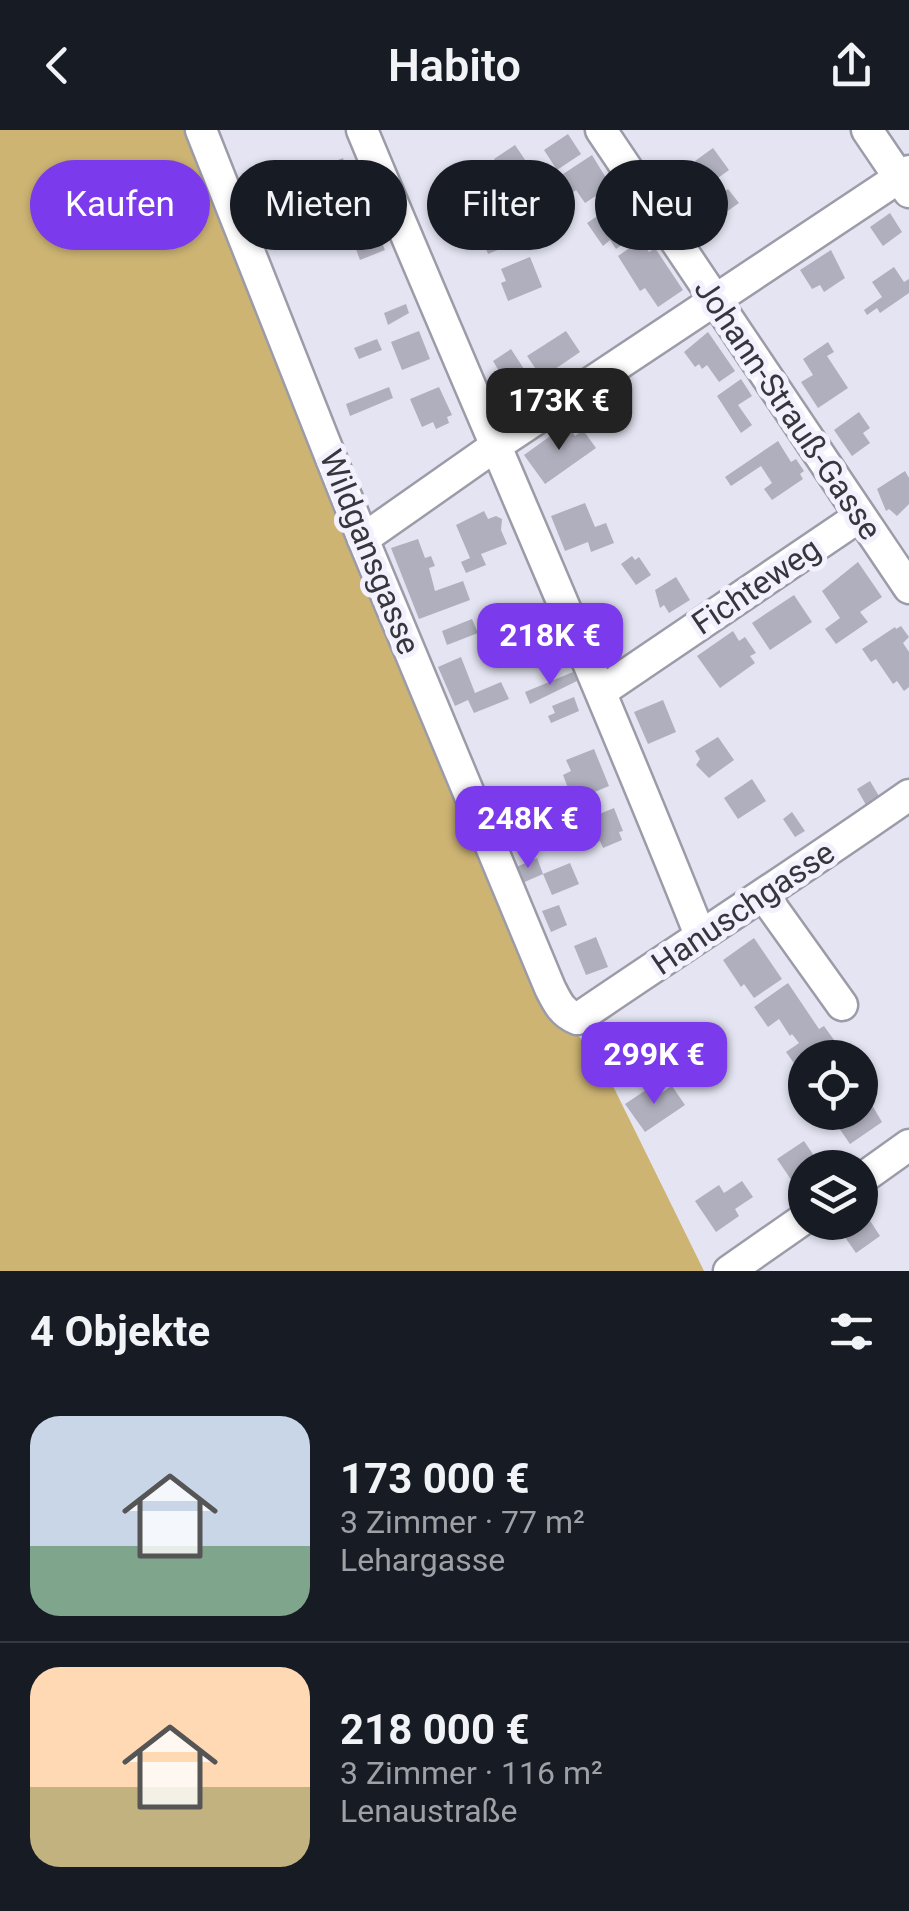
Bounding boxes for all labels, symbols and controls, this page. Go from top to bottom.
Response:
icon: back [30,38,85,93]
icon: share [824,38,879,93]
text: Habito [388,39,521,92]
chip: Kaufen [30,160,210,250]
chip: Mieten [230,160,407,250]
chip: Filter [427,160,575,250]
chip: Neu [595,160,728,250]
street label: Johann-Strauß-Gasse [686,271,890,547]
pin: 173K € [478,368,640,453]
text: 173K € [508,381,610,419]
street label: Wildgansgasse [312,444,428,660]
street label: Fichteweg [685,529,827,643]
pin: 218K € [469,603,631,688]
text: 218K € [499,616,601,654]
pin: 248K € [447,786,609,871]
text: 248K € [477,799,579,837]
street label: Hanuschgasse [645,833,841,983]
pin: 299K € [573,1022,735,1107]
text: 299K € [603,1035,705,1073]
map controls [788,1040,878,1240]
button: locate [788,1040,878,1130]
button: layers [788,1150,878,1240]
icon: filters [824,1304,879,1359]
text: 4 Objekte [30,1307,210,1356]
text: 173 000 € [340,1454,530,1503]
icon: home [110,1456,230,1576]
text: 3 Zimmer · 77 m² [340,1503,585,1541]
text: Lehargasse [340,1541,505,1579]
text: 218 000 € [340,1705,530,1754]
icon: home [110,1707,230,1827]
text: 3 Zimmer · 116 m² [340,1754,603,1792]
text: Lenaustraße [340,1792,518,1830]

